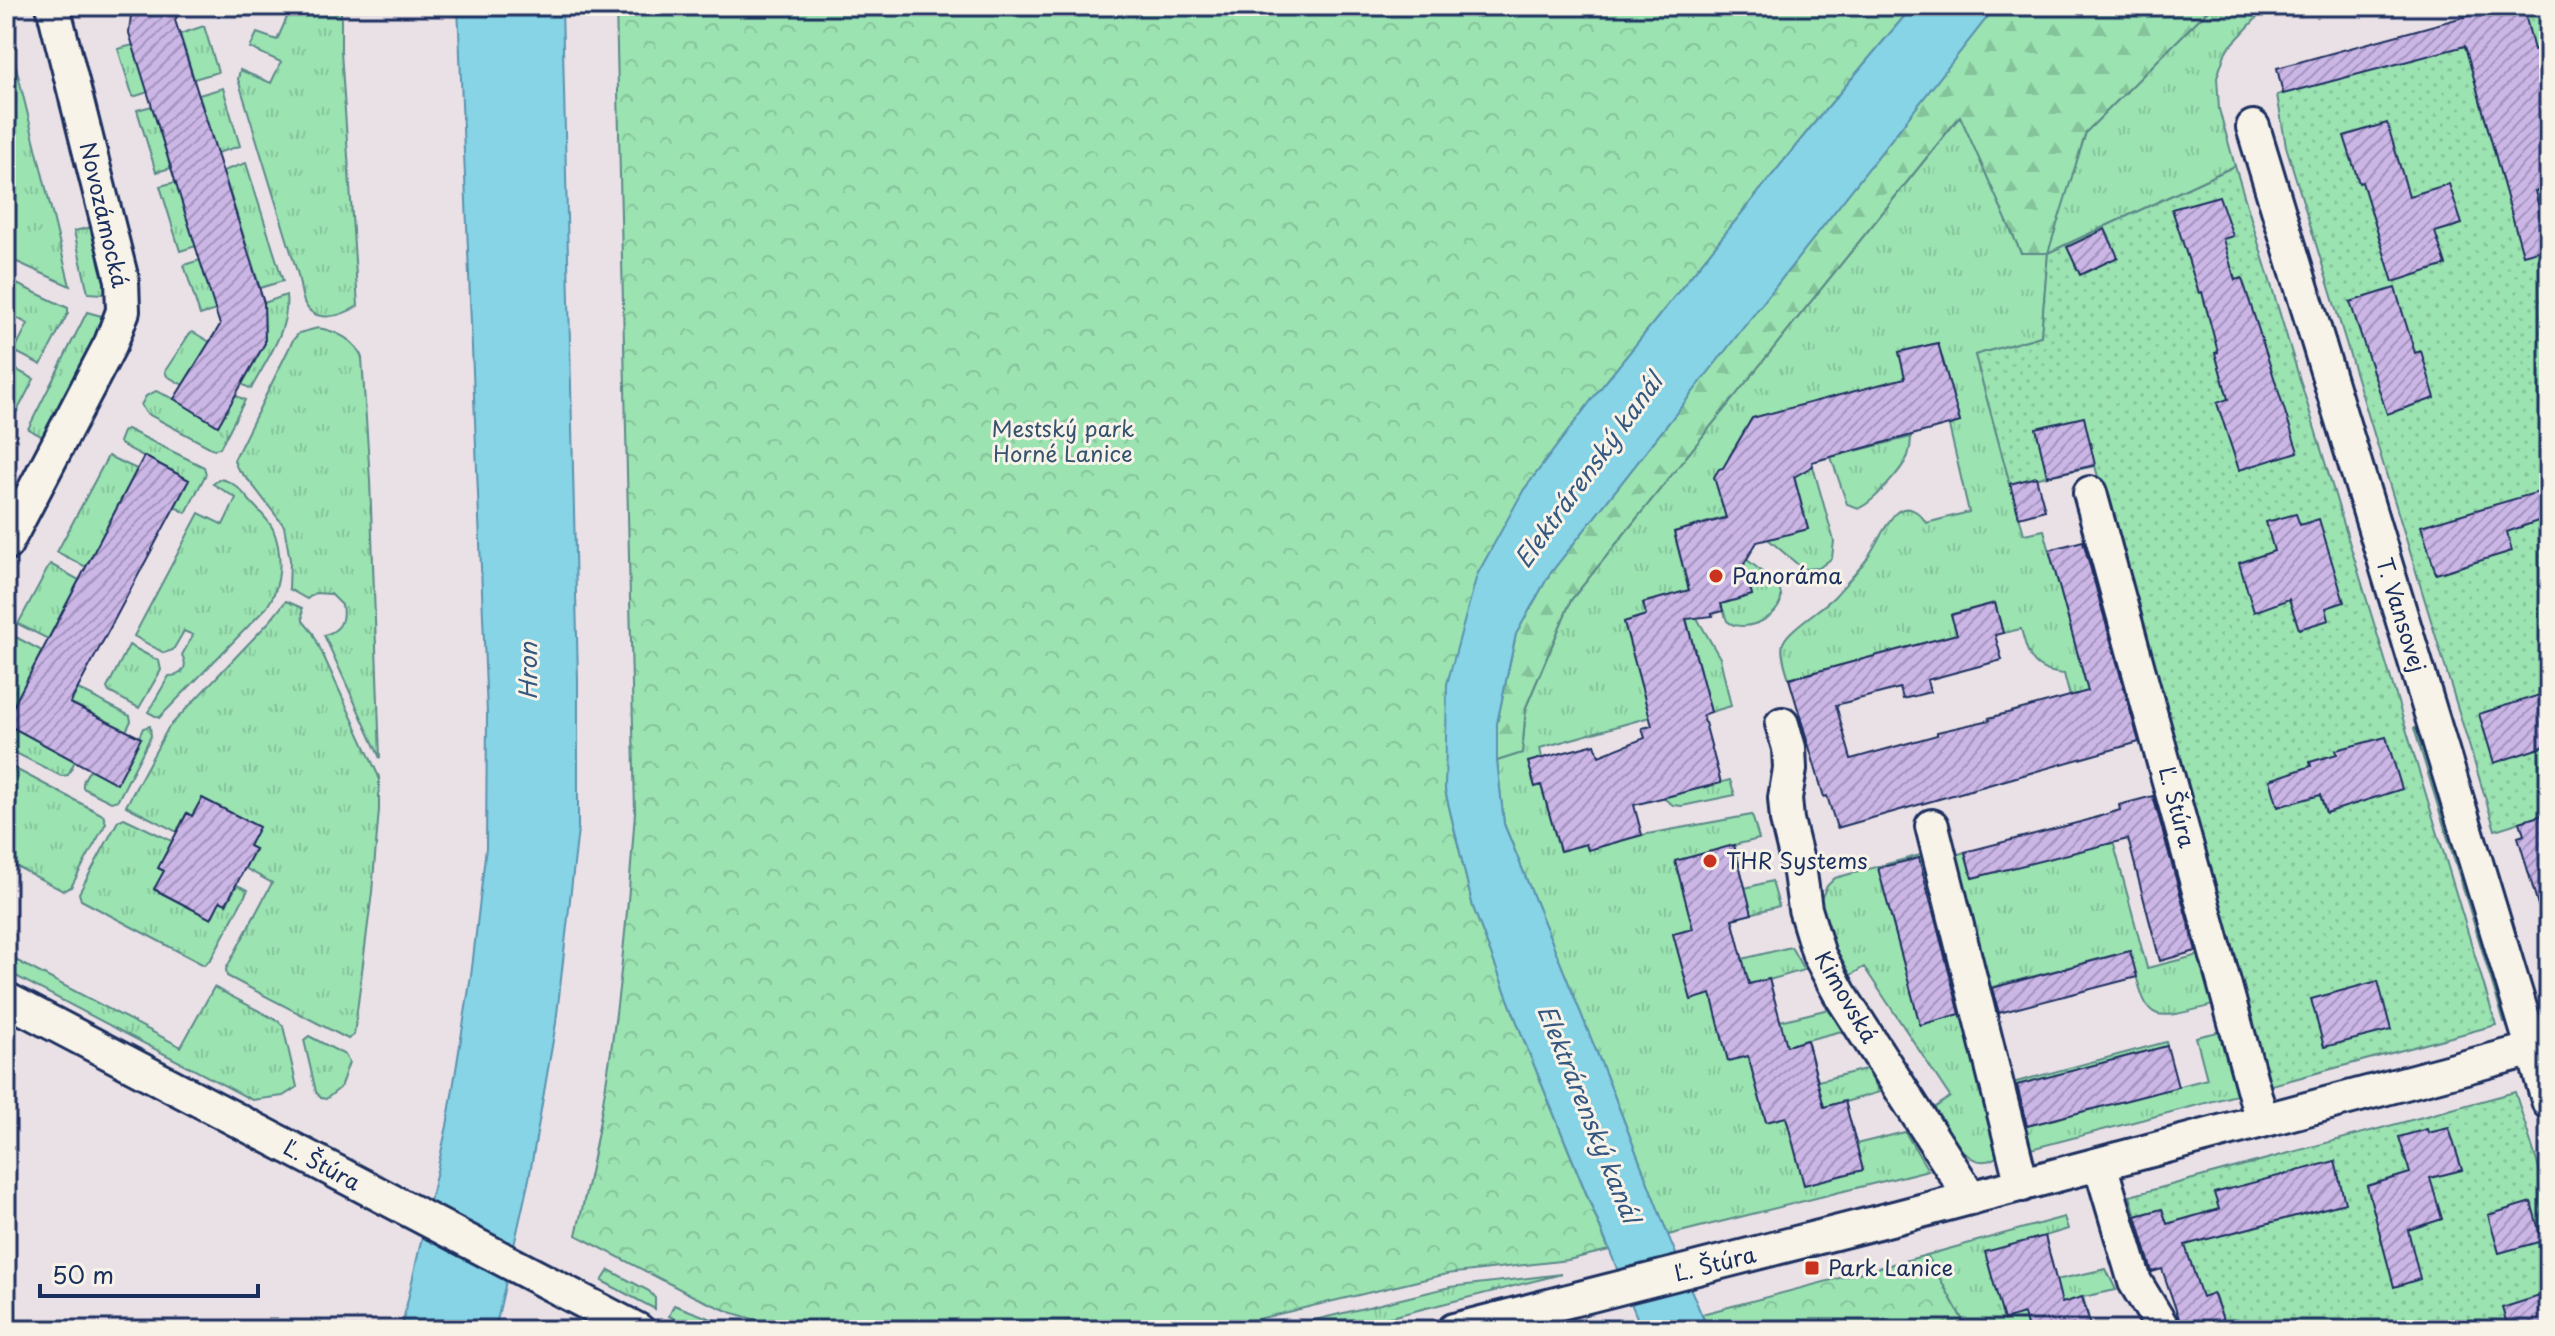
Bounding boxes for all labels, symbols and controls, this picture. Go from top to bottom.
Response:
street label: Novozámocká [73,139,138,291]
water label: Elektrárenský kanál [1505,362,1672,574]
park label: Mestský park Horné Lanice [991,411,1135,469]
street label: T. Vansovej [2369,553,2435,676]
place label: Panoráma [1732,558,1842,591]
marker: Panoráma [1707,567,1725,585]
water label: Hron [509,641,545,700]
street label: Ľ. Štúra [2152,762,2205,852]
place label: THR Systems [1726,843,1868,876]
marker: THR Systems [1701,852,1719,870]
street label: Kimovská [1808,944,1887,1049]
water label: Elektrárenský kanál [1530,999,1651,1231]
street label: Ľ. Štúra [278,1130,368,1198]
street label: Ľ. Štúra [1670,1236,1759,1289]
scale bar [40,1248,258,1298]
place label: Park Lanice [1828,1250,1953,1283]
text: 50 m [52,1256,114,1292]
marker: Park Lanice [1803,1259,1821,1277]

